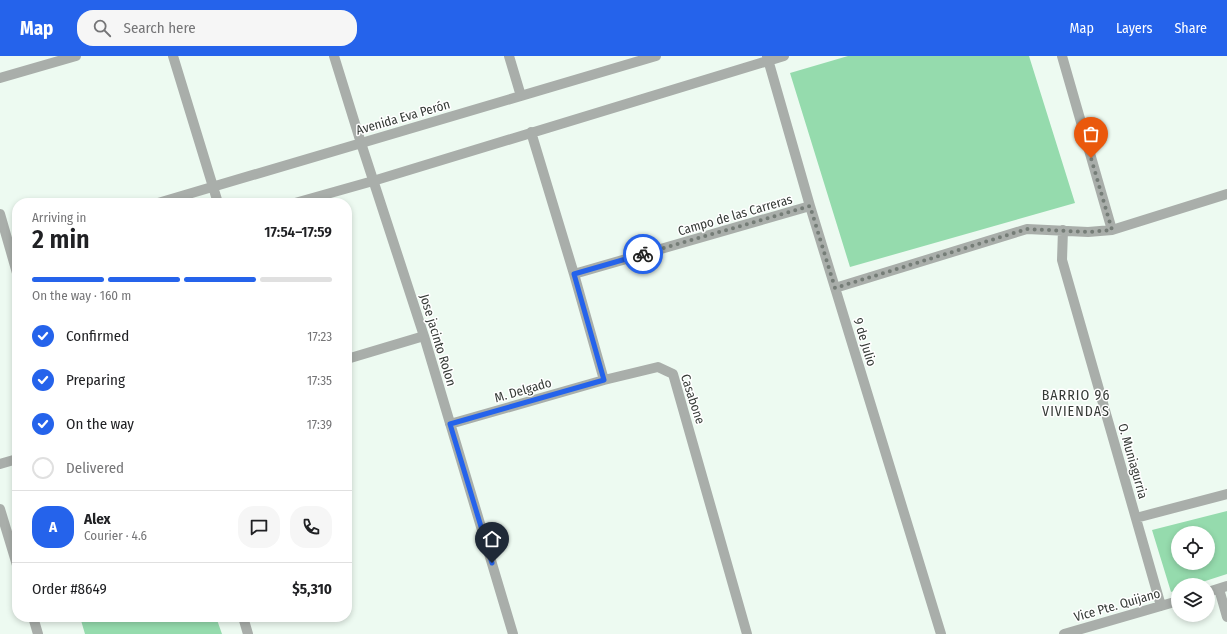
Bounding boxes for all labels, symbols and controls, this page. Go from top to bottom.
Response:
search box [77,10,357,46]
text: Map [20,17,53,40]
icon: search [91,17,113,39]
text: Search here [123,19,196,37]
text: Map [1070,20,1094,37]
text: Layers [1116,20,1152,37]
text: Share [1174,20,1207,37]
street label: Avenida Eva Perón [354,96,452,138]
pin [1074,117,1108,158]
icon: bag [1080,123,1102,145]
street label: Campo de las Carreras [676,191,794,239]
text: Arriving in [32,210,86,225]
text: 17:54–17:59 [264,223,332,241]
text: 2 min [32,224,90,255]
courier [623,234,663,274]
icon: bike [632,243,654,265]
text: On the way · 160 m [32,288,131,303]
street label: Jose jacinto Rolon [417,292,459,388]
street label: 9 de Julio [851,316,879,368]
icon: check [32,325,54,347]
text: Confirmed [66,327,129,345]
text: 17:23 [307,329,332,344]
icon: check [32,369,54,391]
text: Preparing [66,371,125,389]
street label: Casabone [678,372,708,426]
text: 17:35 [307,373,332,388]
street label: M. Delgado [493,375,553,405]
district label: BARRIO 96 VIVIENDAS [1042,387,1110,420]
icon: check [32,413,54,435]
text: On the way [66,415,134,433]
text: 17:39 [307,417,332,432]
street label: O. Muniagurria [1115,422,1151,500]
text: Delivered [66,459,124,477]
button: chat [238,506,280,548]
button: phone [290,506,332,548]
text: Alex [84,510,111,528]
text: A [49,518,57,536]
pin [475,522,509,563]
map controls [1171,526,1215,622]
button: locate [1171,526,1215,570]
text: Courier · 4.6 [84,528,147,543]
icon: home [481,528,503,550]
button: layers [1171,578,1215,622]
text: Order #8649 [32,580,107,598]
text: $5,310 [292,580,332,598]
street label: Vice Pte. Quijano [1072,585,1162,624]

